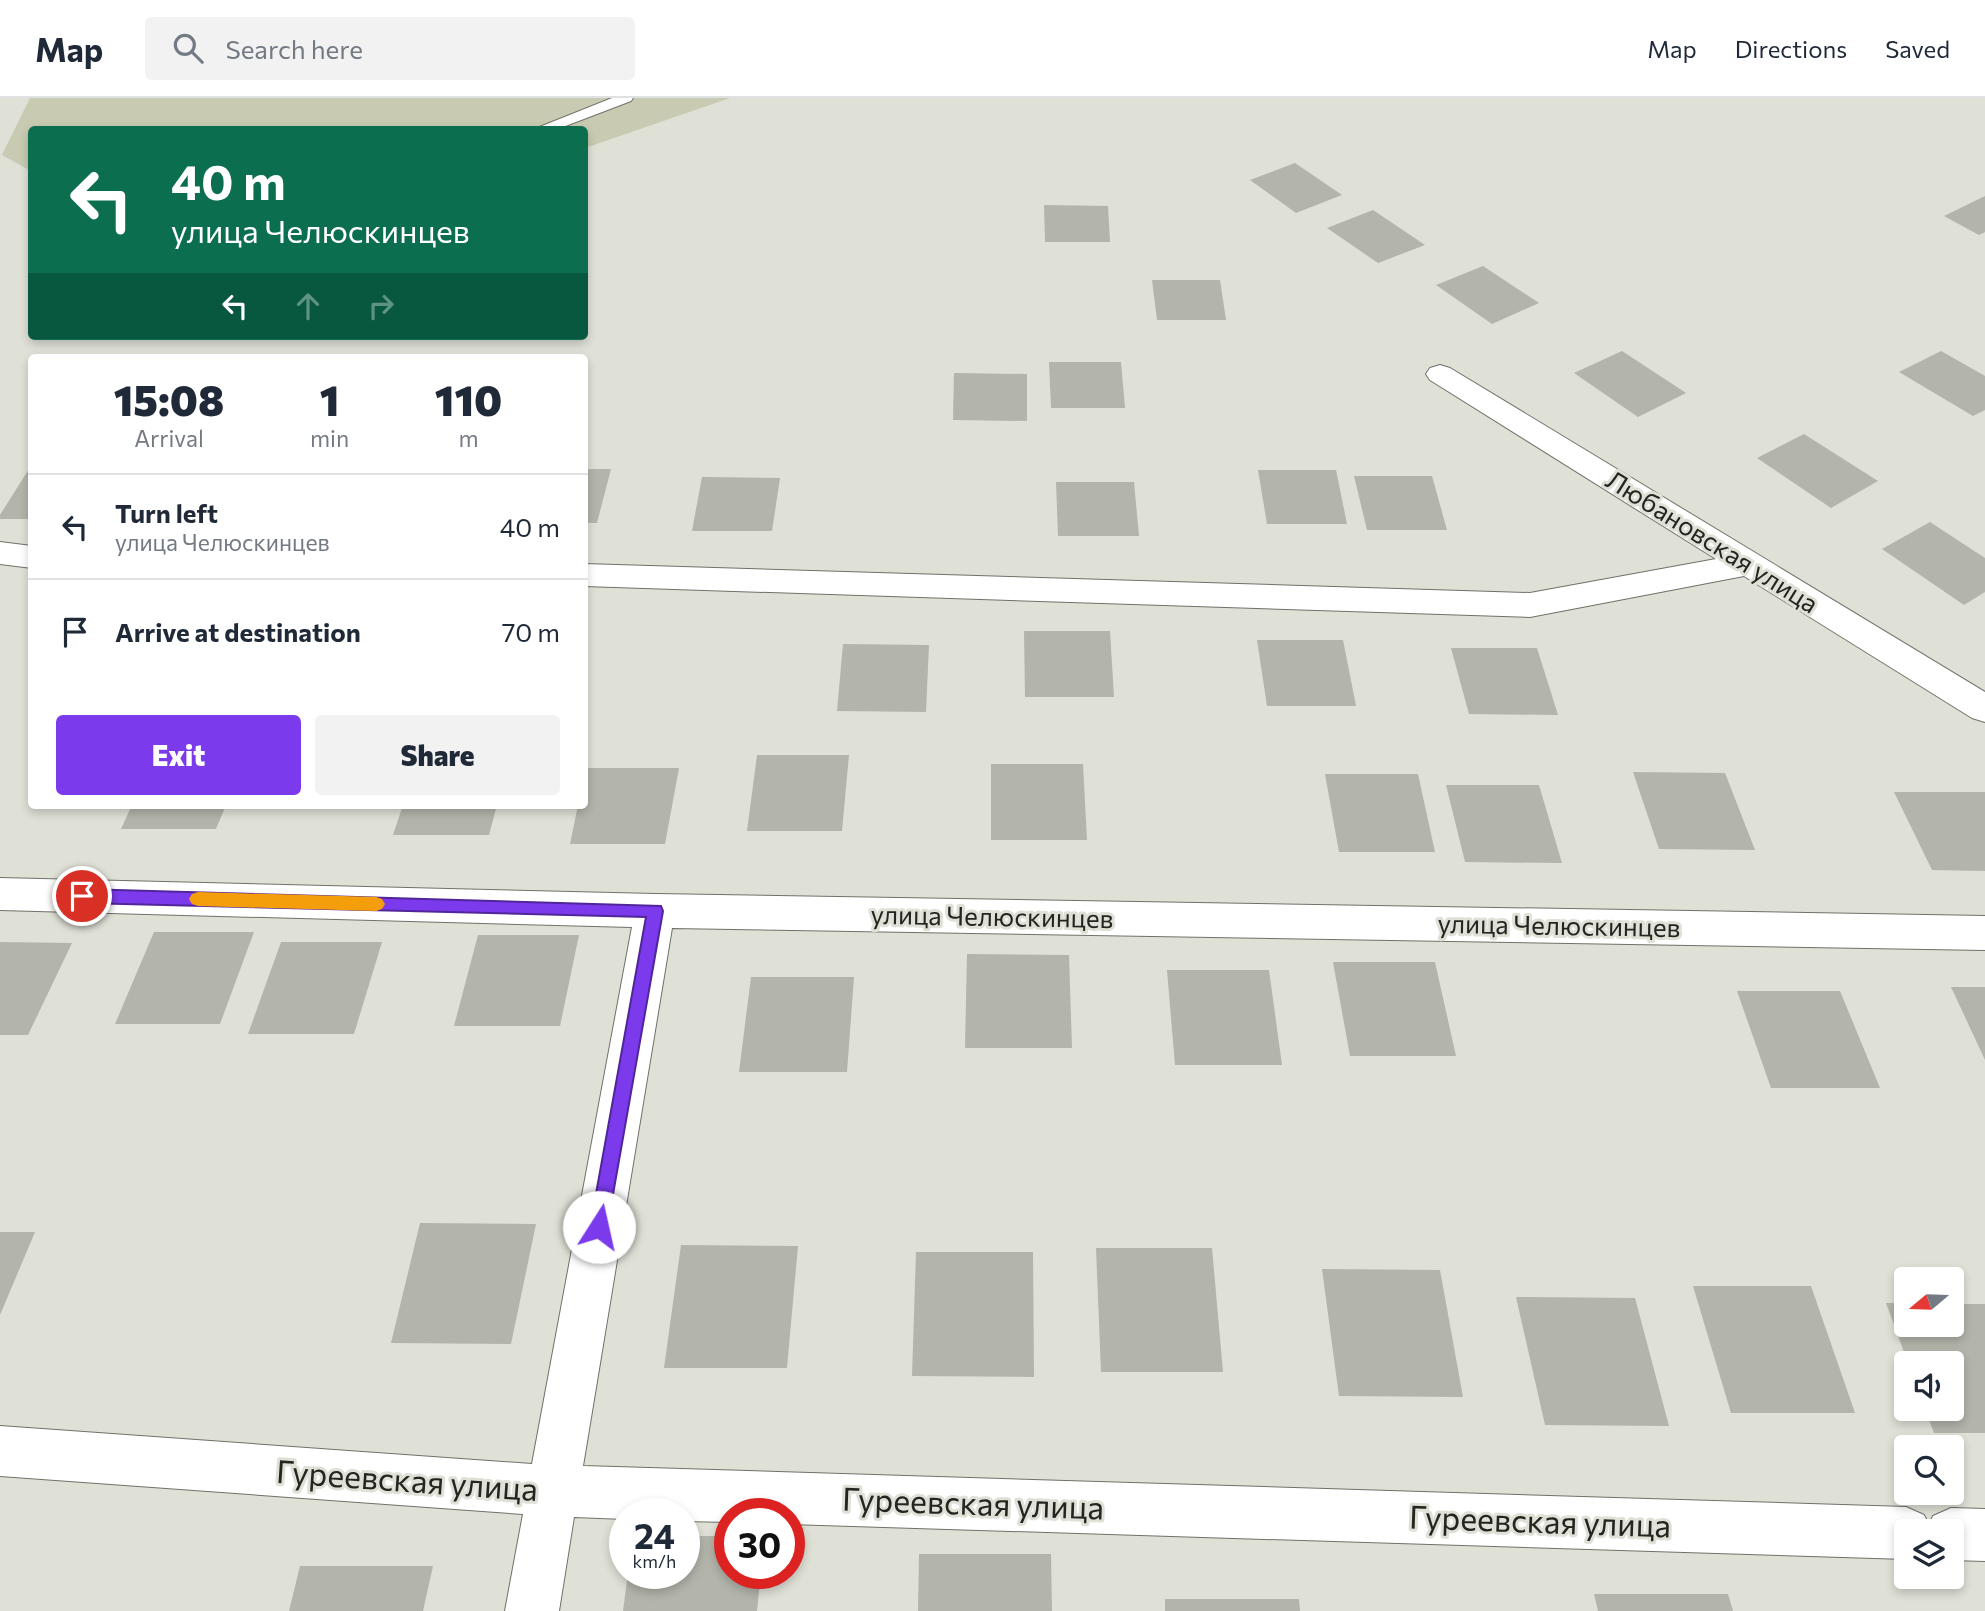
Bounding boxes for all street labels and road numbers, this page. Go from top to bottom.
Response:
street label: Любановская улица [1601,463,1825,619]
street label: улица Челюскинцев [870,898,1114,933]
street label: улица Челюскинцев [1437,907,1681,942]
street label: Гуреевская улица [275,1450,539,1508]
street label: Гуреевская улица [841,1477,1105,1527]
street label: Гуреевская улица [1408,1495,1672,1545]

